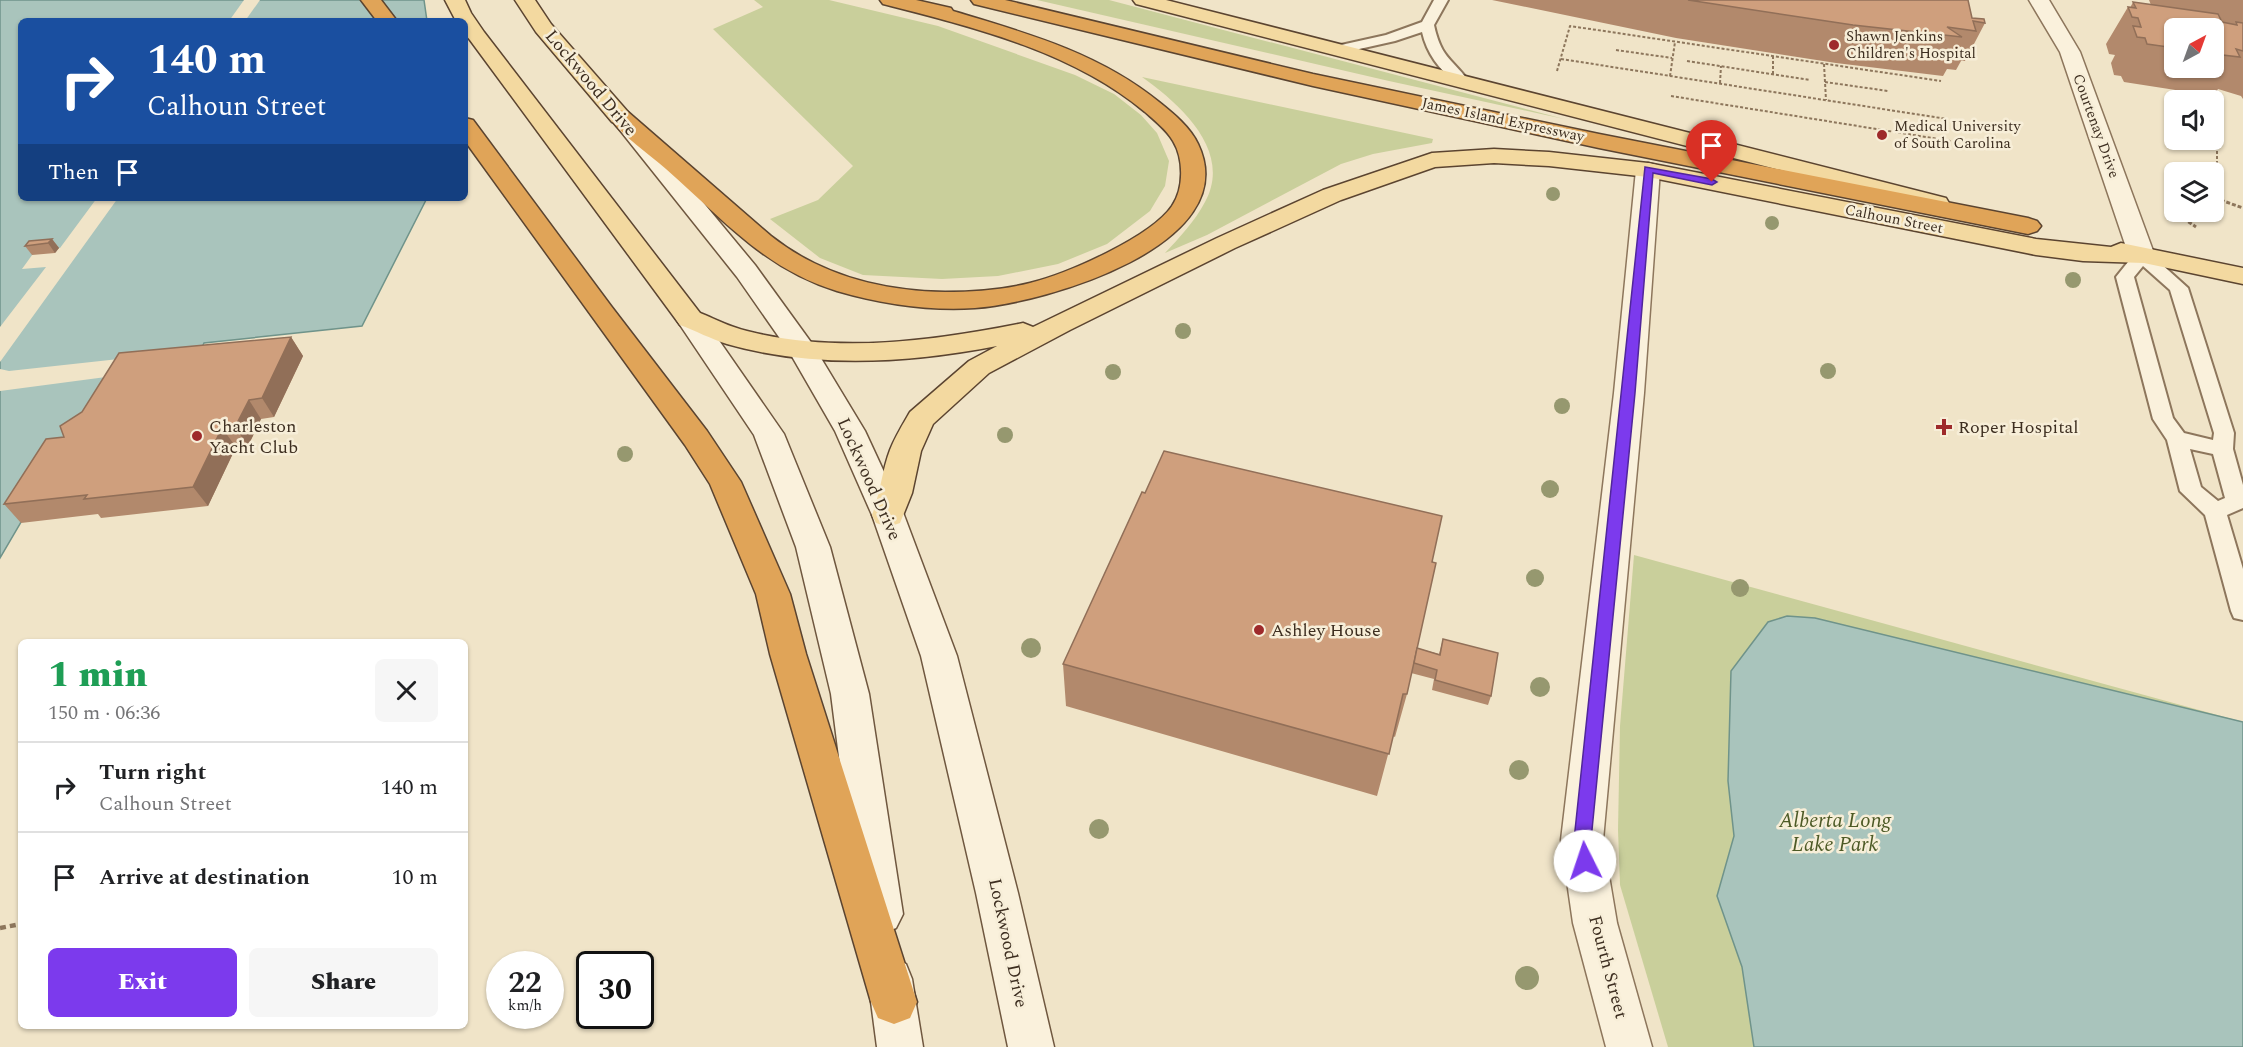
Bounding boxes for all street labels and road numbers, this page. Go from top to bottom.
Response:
street label: Lockwood Drive [538,24,644,142]
street label: Courtenay Drive [2066,71,2126,181]
street label: James Island Expressway [1420,92,1587,149]
street label: Calhoun Street [1843,198,1945,240]
street label: Lockwood Drive [830,413,908,545]
street label: Lockwood Drive [981,876,1035,1010]
street label: Fourth Street [1581,912,1635,1022]

